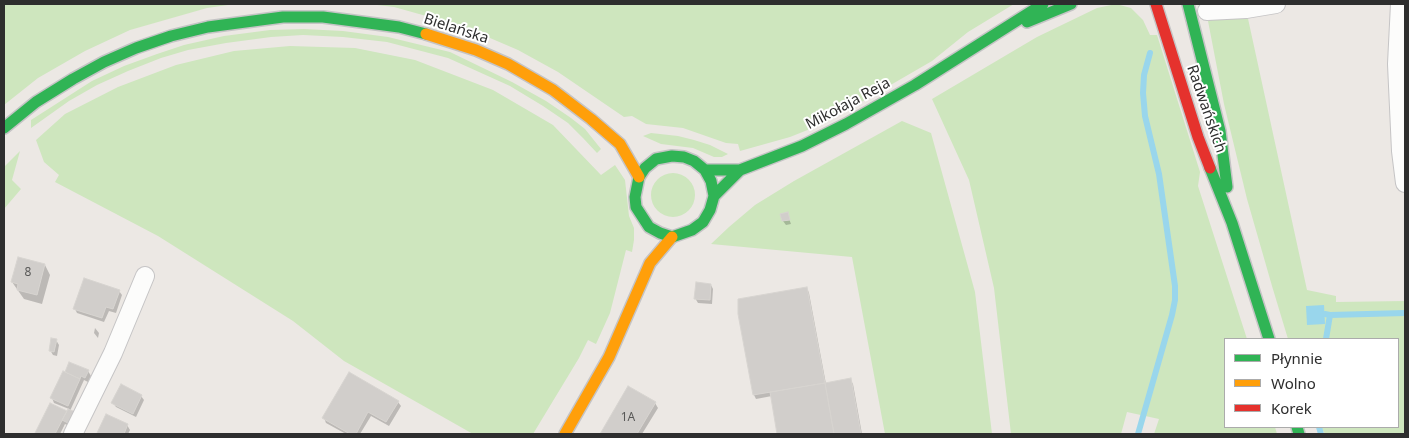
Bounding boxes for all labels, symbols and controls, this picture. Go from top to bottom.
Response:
street label: Bielańska [421,10,491,48]
street label: Radwańskich [1183,63,1229,155]
street label: Mikołaja Reja [803,74,893,134]
house number: 8 [25,266,31,280]
legend [1224,338,1399,428]
text: Płynnie [1271,348,1322,368]
text: Wolno [1271,373,1316,393]
text: Korek [1271,398,1312,418]
house number: 1A [621,411,635,425]

